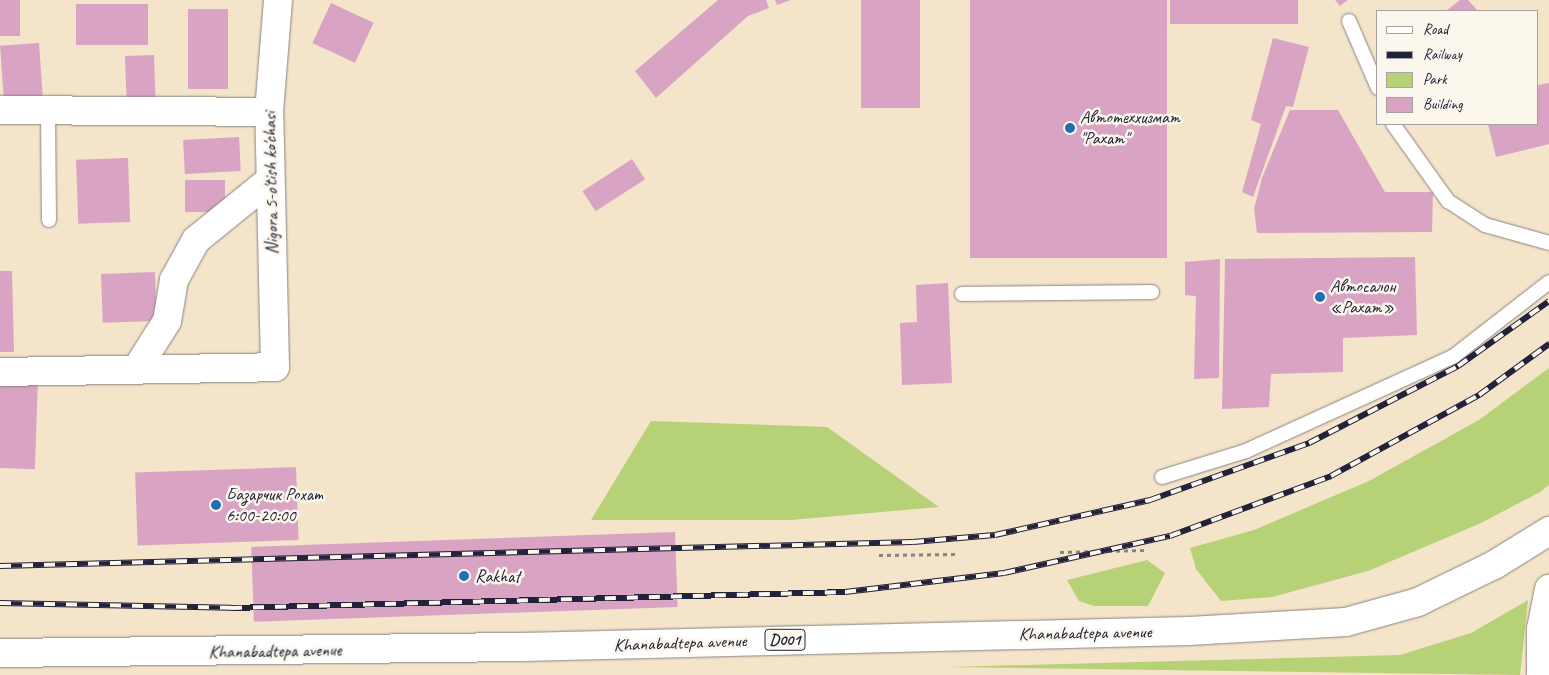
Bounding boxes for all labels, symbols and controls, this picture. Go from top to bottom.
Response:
legend [1376,10,1539,125]
text: Road [1423,20,1448,39]
text: Railway [1423,45,1462,64]
text: Park [1423,70,1447,89]
text: Building [1423,95,1462,114]
place label: Автотеххизмат "Рахат" [1080,107,1180,150]
street label: Nigora 5-o'tish ko'chasi [259,111,283,255]
marker: Автотеххизмат "Рахат" [1064,122,1076,134]
place label: Автосалон «Рахат» [1330,276,1396,318]
marker: Автосалон «Рахат» [1314,291,1326,303]
place label: Базарчик Рохат 6:00-20:00 [226,484,324,526]
marker: Базарчик Рохат 6:00-20:00 [210,499,222,511]
place label: Rakhat [475,565,520,587]
marker: Rakhat [457,569,471,583]
street label: Khanabadtepa avenue [1018,621,1152,645]
road number: D001 [764,626,806,654]
street label: Khanabadtepa avenue [613,630,747,656]
street label: Khanabadtepa avenue [208,639,342,663]

